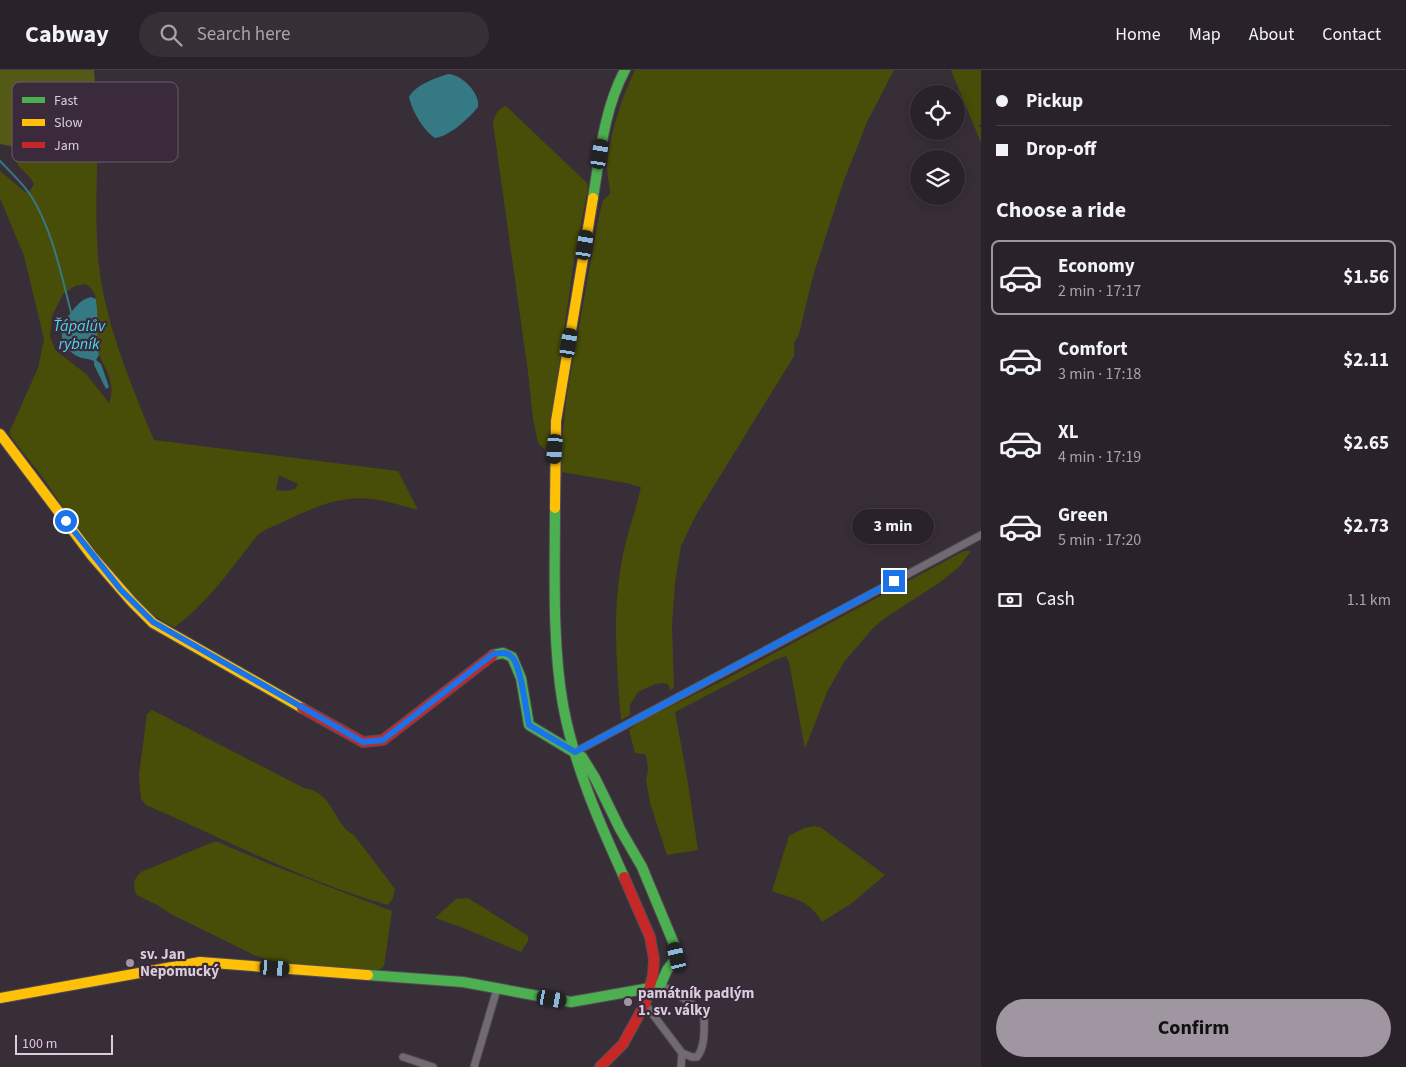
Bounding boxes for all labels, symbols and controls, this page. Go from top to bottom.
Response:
search box [139,12,489,57]
text: Cabway [25,17,109,52]
icon: search [157,21,185,49]
text: Search here [197,21,290,48]
text: Home [1115,22,1161,47]
text: Map [1189,22,1221,47]
text: About [1249,22,1294,47]
text: Contact [1322,22,1381,47]
legend [12,82,178,162]
map controls [910,85,965,205]
button: locate [910,85,965,140]
text: Pickup [1026,88,1083,115]
text: Fast [54,91,78,111]
text: Slow [54,113,83,133]
text: Jam [54,136,79,156]
text: Drop-off [1026,136,1096,163]
car [590,138,609,170]
button: layers [910,150,965,205]
text: Choose a ride [996,194,1126,226]
car [575,229,594,261]
text: Economy [1058,253,1135,280]
icon: car [998,255,1043,300]
text: $1.56 [1343,264,1389,291]
text: 2 min · 17:17 [1058,280,1141,302]
water label: Ťápalův rybník [53,315,106,355]
car [559,327,578,359]
text: Comfort [1058,336,1128,363]
icon: car [998,338,1043,383]
text: $2.11 [1343,347,1389,374]
text: 3 min · 17:18 [1058,363,1141,385]
text: XL [1058,419,1079,446]
icon: car [998,421,1043,466]
text: $2.65 [1343,430,1389,457]
car [546,434,563,464]
text: 4 min · 17:19 [1058,446,1141,468]
text: Green [1058,502,1108,529]
icon: car [998,504,1043,549]
callout: 3 min [853,508,935,544]
route start [55,510,77,532]
text: $2.73 [1343,513,1389,540]
text: 3 min [874,515,912,537]
text: 5 min · 17:20 [1058,529,1141,551]
route end [883,570,905,592]
icon: cash [996,586,1024,614]
text: Cash [1036,586,1075,613]
text: 1.1 km [1347,589,1391,611]
car [666,941,687,973]
place label: sv. Jan Nepomucký [140,944,219,982]
marker: sv. Jan Nepomucký [124,957,136,969]
car [259,959,290,977]
place label: památník padlým 1. sv. války [638,983,754,1021]
car [535,989,568,1009]
marker: památník padlým 1. sv. války [622,996,634,1008]
button: Confirm [996,999,1391,1057]
scale bar [15,1032,112,1055]
text: 100 m [22,1034,57,1054]

